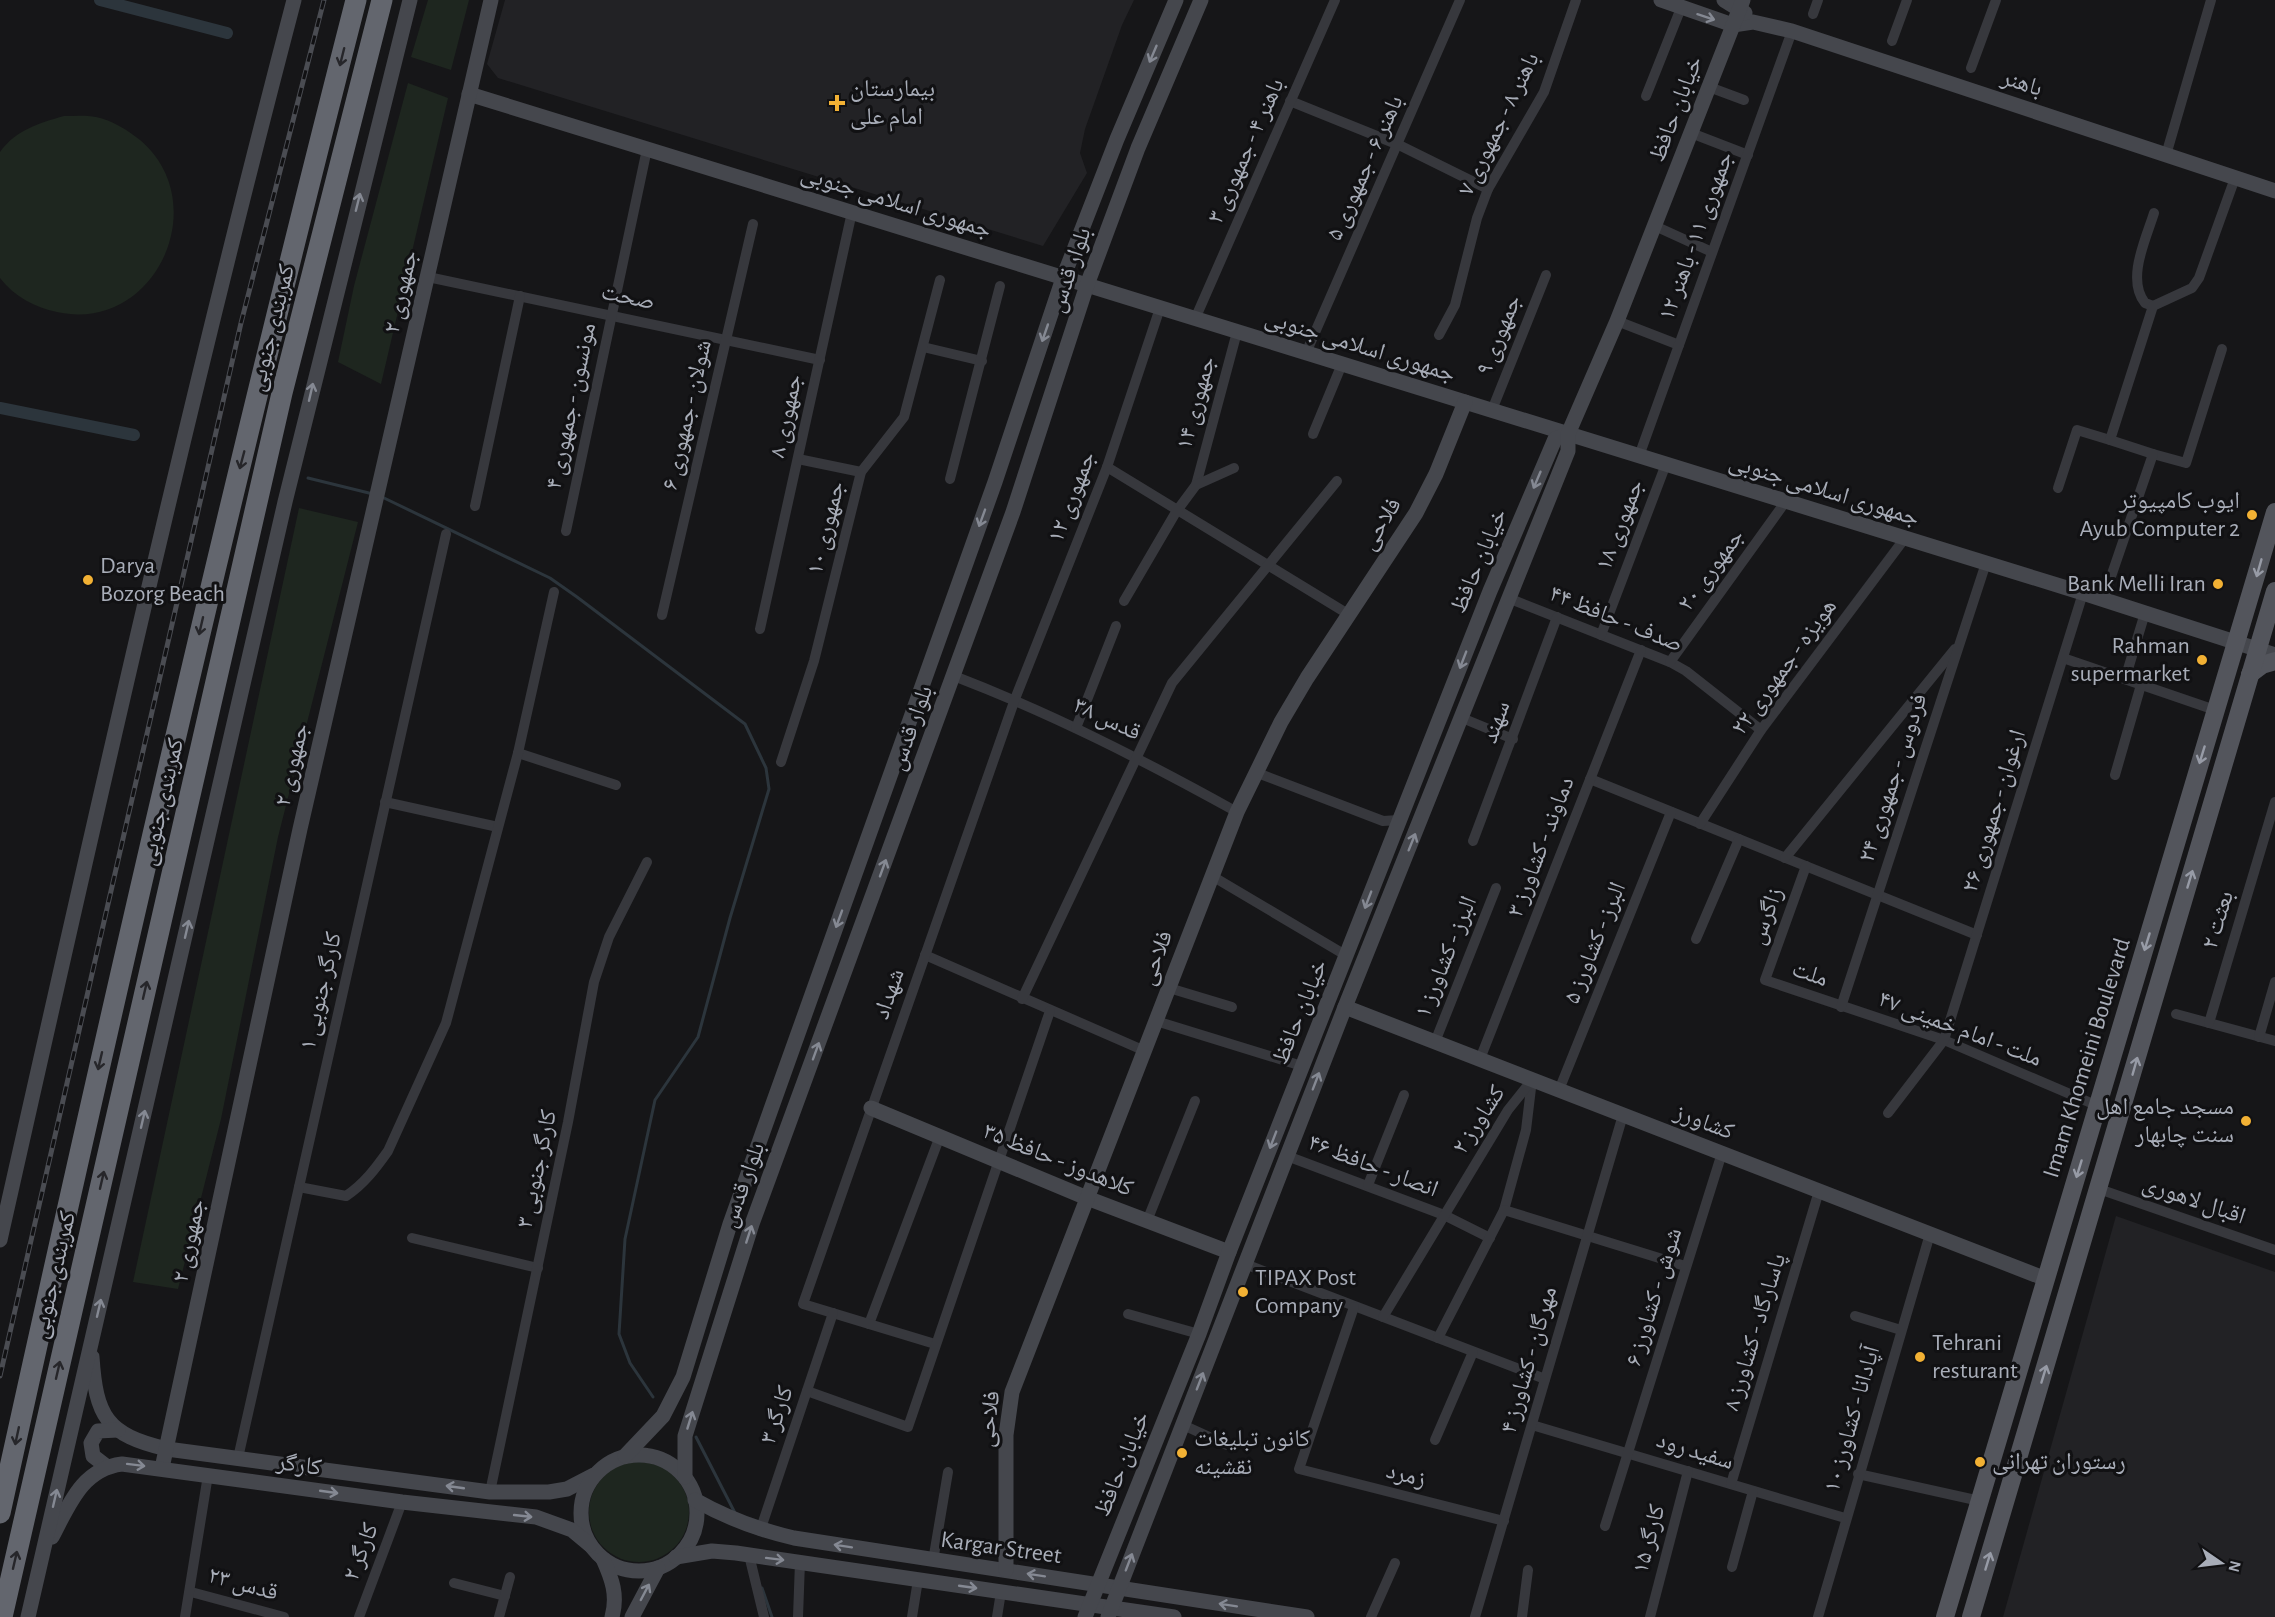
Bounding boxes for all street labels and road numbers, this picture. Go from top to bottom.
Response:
street label: باهنر ۸ - جمهوری ۷ [1454,49,1545,200]
street label: خیابان حافظ [1645,53,1708,165]
street label: باهنر [1997,65,2045,102]
street label: باهنر ۴ - جمهوری ۳ [1203,75,1290,228]
street label: باهنر ۶ - جمهوری ۵ [1322,92,1409,245]
street label: جمهوری ۱۱ - باهنر ۱۲ [1654,148,1739,324]
street label: جمهوری اسلامی جنوبی [798,162,994,243]
street label: بلوار قدس [1044,224,1097,316]
street label: جمهوری ۲ [380,248,423,336]
street label: کمربندی جنوبی [245,262,300,394]
street label: صحت [599,280,657,314]
street label: جمهوری ۹ [1472,291,1527,379]
street label: جمهوری اسلامی جنوبی [1262,306,1458,387]
street label: مونسون - جمهوری ۴ [542,321,601,492]
street label: شولان - جمهوری ۶ [658,338,717,493]
street label: جمهوری ۱۴ [1172,354,1221,452]
street label: جمهوری ۸ [765,372,807,460]
street label: جمهوری ۱۲ [1044,448,1101,546]
street label: جمهوری اسلامی جنوبی [1726,450,1922,531]
street label: جمهوری ۱۸ [1592,476,1649,574]
street label: جمهوری ۱۰ [803,479,850,577]
street label: فلاحی [1356,494,1407,555]
street label: خیابان حافظ [1446,505,1513,617]
street label: جمهوری ۲۰ [1673,524,1749,616]
street label: صدف - حافظ ۴۴ [1546,581,1686,657]
street label: هویزه - جمهوری ۲۲ [1727,595,1842,740]
street label: بلوار قدس [885,682,938,774]
street label: فردوس - جمهوری ۲۴ [1854,691,1933,866]
street label: قدس ۳۸ [1069,693,1144,746]
street label: سهند [1477,698,1515,746]
street label: جمهوری ۲ [271,721,314,809]
street label: ارغوان - جمهوری ۲۶ [1958,727,2031,895]
street label: کمربندی جنوبی [136,736,189,868]
street label: دماوند - کشاورز ۳ [1503,774,1579,920]
street label: البرز - کشاورز ۵ [1560,879,1631,1007]
street label: زاگرس [1745,884,1788,948]
street label: بعثت ۲ [2198,888,2239,952]
street label: البرز - کشاورز ۱ [1411,893,1482,1021]
street label: فلاحی [1135,927,1178,989]
street label: کارگر جنوبی ۱ [296,930,347,1053]
street label: Imam Khomeini Boulevard [2039,935,2135,1181]
street label: خیابان حافظ [1268,956,1333,1068]
street label: ملت [1789,957,1831,991]
street label: شهداد [869,966,909,1022]
street label: ملت - امام خمینی ۴۷ [1874,987,2045,1074]
street label: کشاورز ۲ [1448,1081,1510,1159]
street label: کشاورز [1670,1099,1737,1144]
street label: کارگر جنوبی ۳ [513,1108,562,1231]
street label: کلاهدوز - حافظ ۳۵ [980,1119,1136,1201]
street label: انصار - حافظ ۴۶ [1305,1130,1441,1202]
street label: بلوار قدس [717,1139,770,1231]
street label: اقبال لاهوری [2139,1171,2249,1230]
street label: جمهوری ۲ [168,1197,210,1285]
street label: کمربندی جنوبی [28,1209,81,1341]
street label: شوش - کشاورز ۶ [1622,1225,1687,1369]
street label: پاسارگاد - کشاورز ۸ [1720,1250,1791,1414]
street label: مهرگان - کشاورز ۴ [1497,1284,1562,1436]
street label: آپادانا - کشاورز ۱۰ [1819,1342,1886,1495]
street label: کارگر ۳ [756,1383,798,1447]
street label: فلاحی [974,1390,1005,1449]
street label: خیابان حافظ [1090,1408,1155,1520]
street label: سفید رود [1653,1428,1737,1474]
street label: کارگر [274,1450,323,1480]
street label: زمرد [1384,1459,1428,1491]
street label: کارگر ۱۵ [1628,1502,1670,1576]
street label: کارگر ۲ [339,1520,383,1584]
street label: Kargar Street [939,1528,1063,1568]
street label: قدس ۲۳ [205,1563,281,1606]

